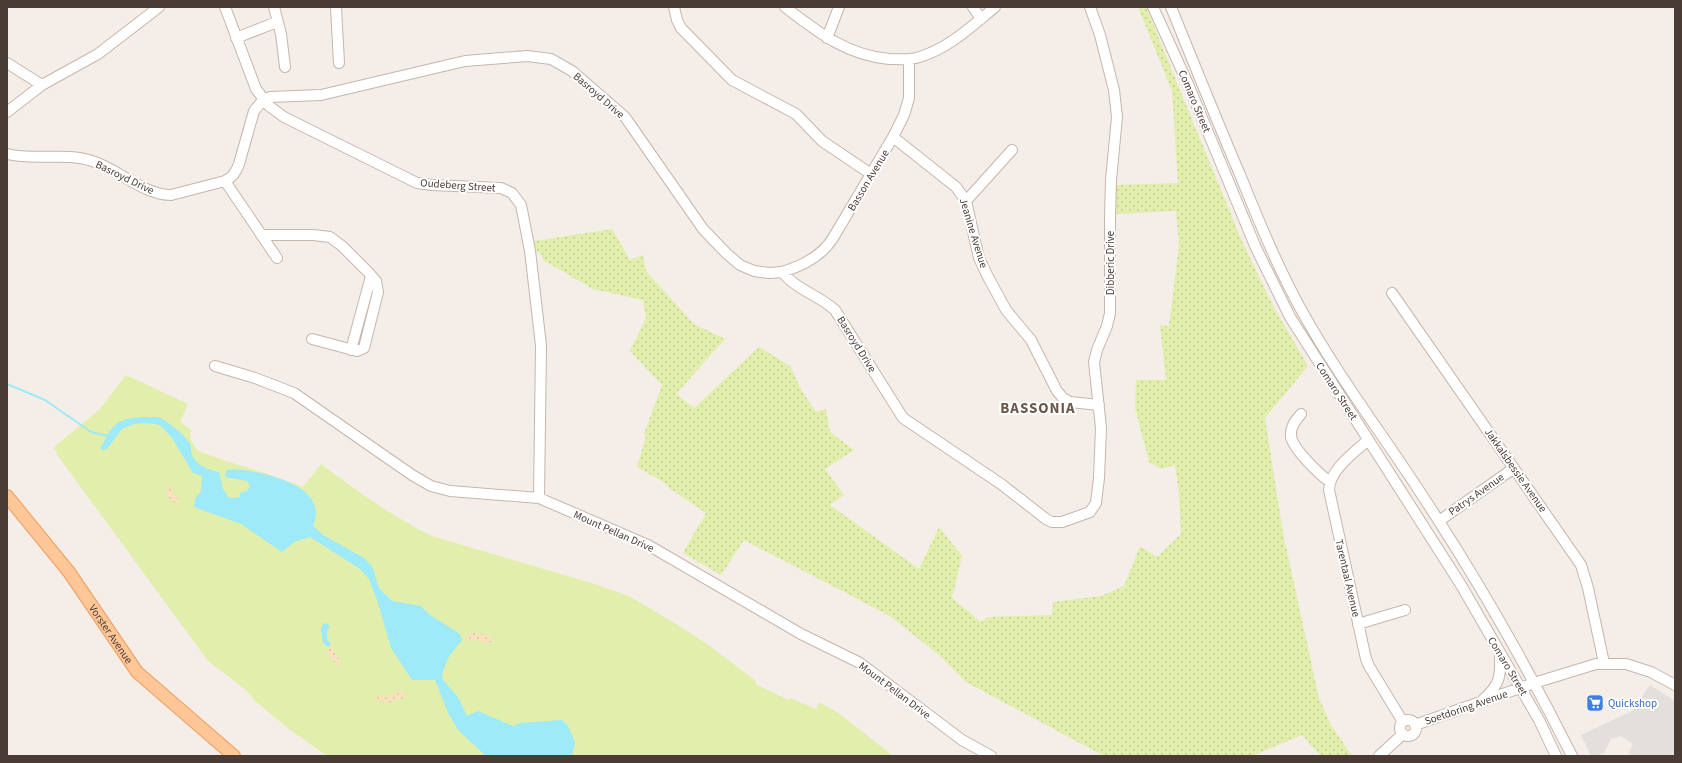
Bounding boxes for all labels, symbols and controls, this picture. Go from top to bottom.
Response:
street label: Comaro Street [1175,68,1215,135]
street label: Basroyd Drive [570,69,628,122]
street label: Basson Avenue [844,146,893,214]
street label: Basroyd Drive [93,157,157,198]
street label: Oudeberg Street [420,175,496,196]
street label: Jeanine Avenue [956,196,991,270]
street label: Dibberic Drive [1103,230,1118,295]
street label: Basroyd Drive [833,313,880,376]
street label: Comaro Street [1312,359,1361,423]
district label: BASSONIA [1000,398,1076,419]
street label: Jakkalsbessie Avenue [1481,425,1551,516]
street label: Patrys Avenue [1445,469,1508,519]
street label: Mount Pellan Drive [571,507,657,556]
street label: Tarentaal Avenue [1331,538,1364,619]
street label: Vorster Avenue [85,602,137,667]
street label: Comaro Street [1484,634,1531,699]
street label: Mount Pellan Drive [856,658,934,723]
street label: Soetdoring Avenue [1423,686,1510,729]
supermarket icon: Quickshop [1585,693,1605,713]
place label: Quickshop [1608,696,1657,711]

